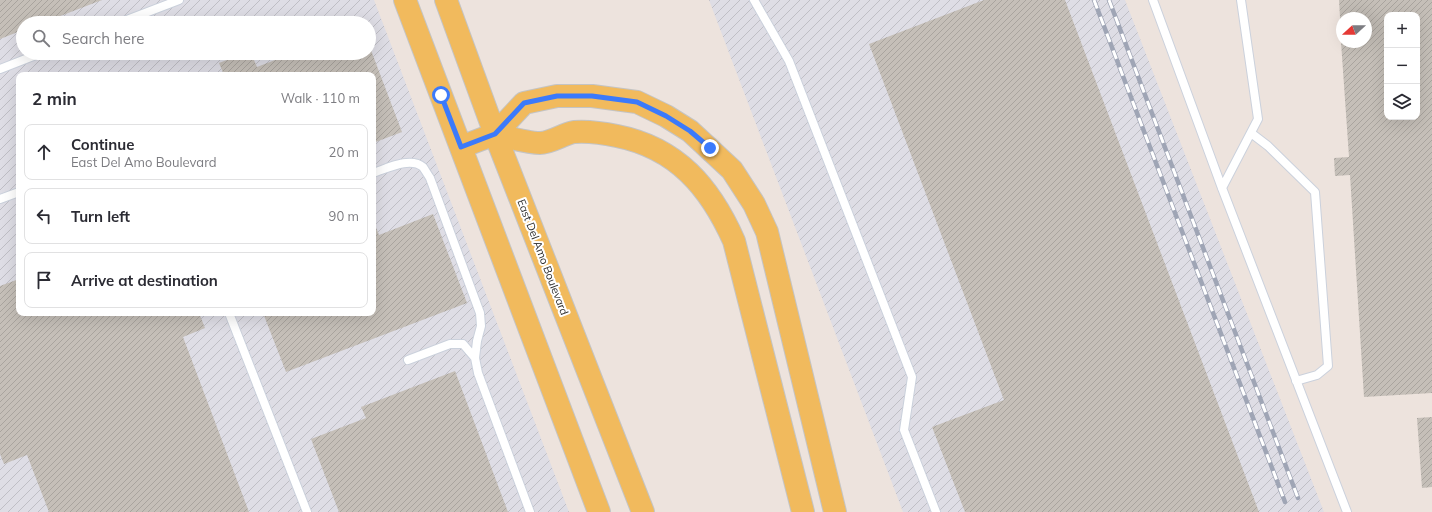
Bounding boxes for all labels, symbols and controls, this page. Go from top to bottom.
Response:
north arrow [1336,12,1372,48]
map controls [1384,12,1420,120]
button: + [1384,12,1420,48]
search box [16,16,376,60]
icon: search [30,27,52,49]
text: Search here [62,29,144,48]
button: − [1384,48,1420,84]
button: layers [1384,84,1420,120]
route start [432,86,450,104]
text: 2 min [32,88,77,109]
text: Walk · 110 m [281,90,360,106]
text: Continue [71,135,134,154]
route end [701,139,719,157]
icon: ahead [33,141,55,163]
text: 20 m [329,144,359,160]
text: East Del Amo Boulevard [71,154,217,170]
street label: East Del Amo Boulevard [514,197,572,317]
icon: left [33,205,55,227]
text: Turn left [71,207,130,226]
text: 90 m [329,208,359,224]
icon: arrive [33,269,55,291]
text: Arrive at destination [71,271,218,290]

